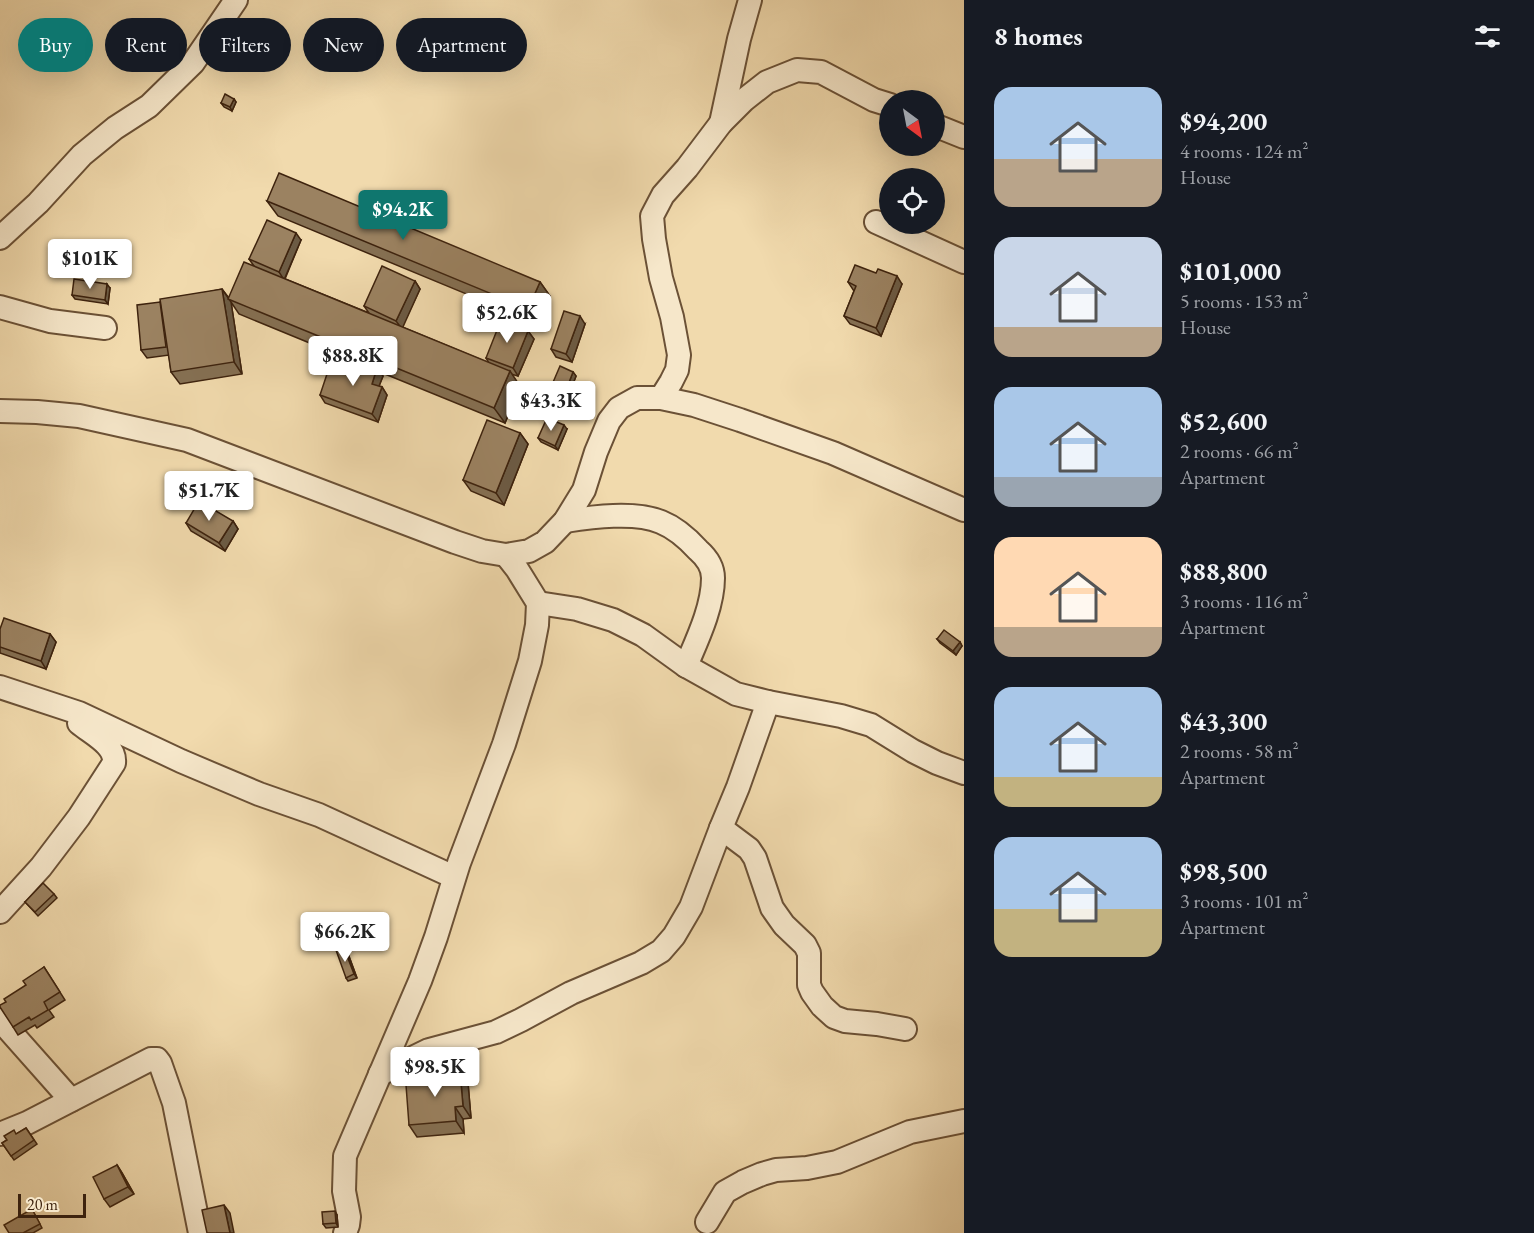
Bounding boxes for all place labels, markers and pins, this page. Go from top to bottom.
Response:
pin: $94.2K [354,190,452,241]
pin: $101K [48,239,132,290]
pin: $52.6K [458,293,556,344]
pin: $88.8K [304,336,402,387]
pin: $43.3K [502,381,600,432]
pin: $51.7K [160,471,258,522]
pin: $66.2K [296,912,394,963]
pin: $98.5K [386,1047,484,1098]

